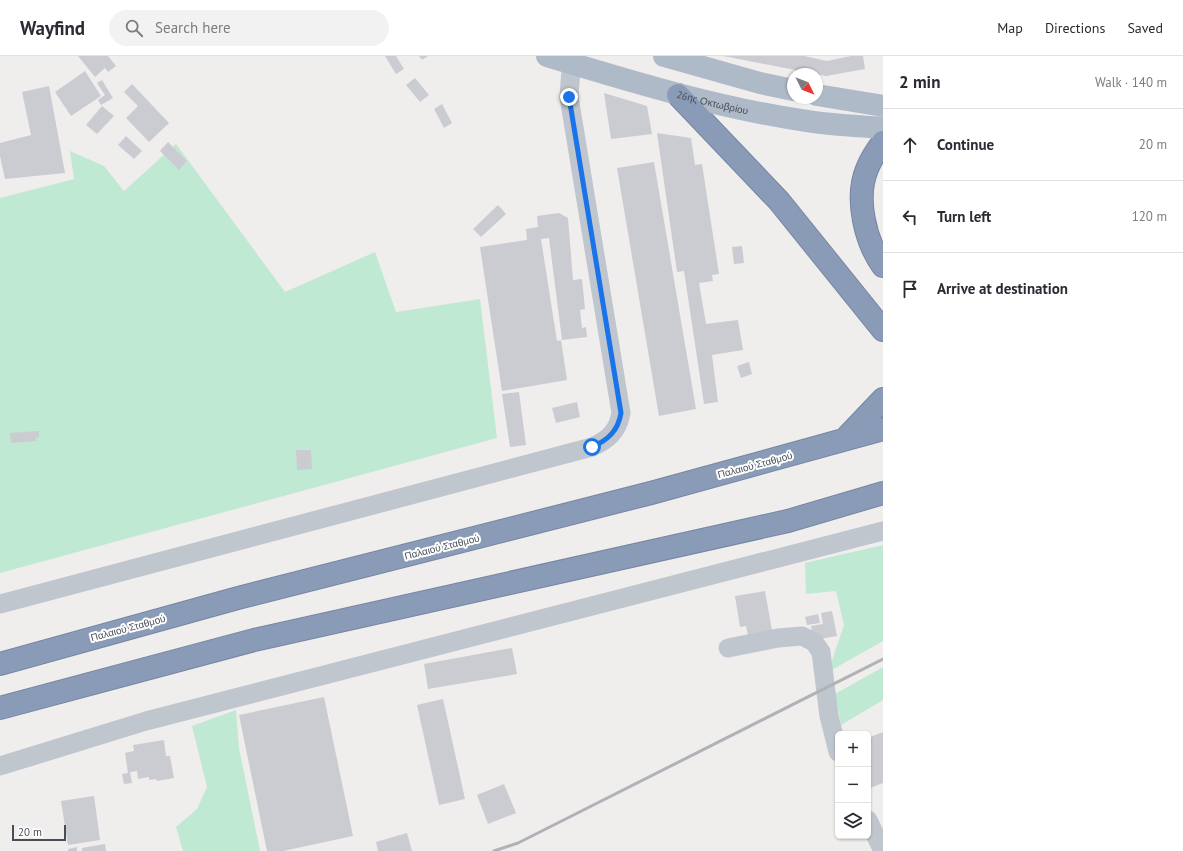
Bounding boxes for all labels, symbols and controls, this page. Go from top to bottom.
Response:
search box [109,10,389,46]
text: Wayfind [20,16,85,40]
icon: search [123,17,145,39]
text: Search here [155,18,231,37]
text: Map [997,19,1023,37]
text: Directions [1045,19,1105,37]
text: Saved [1127,19,1163,37]
north arrow [787,68,823,104]
text: 2 min [899,71,940,93]
text: Walk · 140 m [1095,74,1167,91]
street label: 26ης Οκτωβρίου [675,87,750,117]
route end [560,88,578,106]
icon: ahead [899,134,921,156]
text: Continue [937,135,994,154]
text: 20 m [1139,136,1167,153]
icon: left [899,206,921,228]
text: Turn left [937,207,991,226]
text: 120 m [1132,208,1167,225]
icon: arrive [899,278,921,300]
text: Arrive at destination [937,279,1068,298]
route start [583,438,601,456]
street label: Παλαιού Σταθμού [716,449,794,481]
street label: Παλαιού Σταθμού [403,531,481,563]
street label: Παλαιού Σταθμού [89,612,167,644]
map controls [835,731,871,839]
button: + [835,731,871,767]
button: − [835,767,871,803]
button: layers [835,803,871,839]
scale bar [12,823,66,842]
text: 20 m [18,825,42,839]

